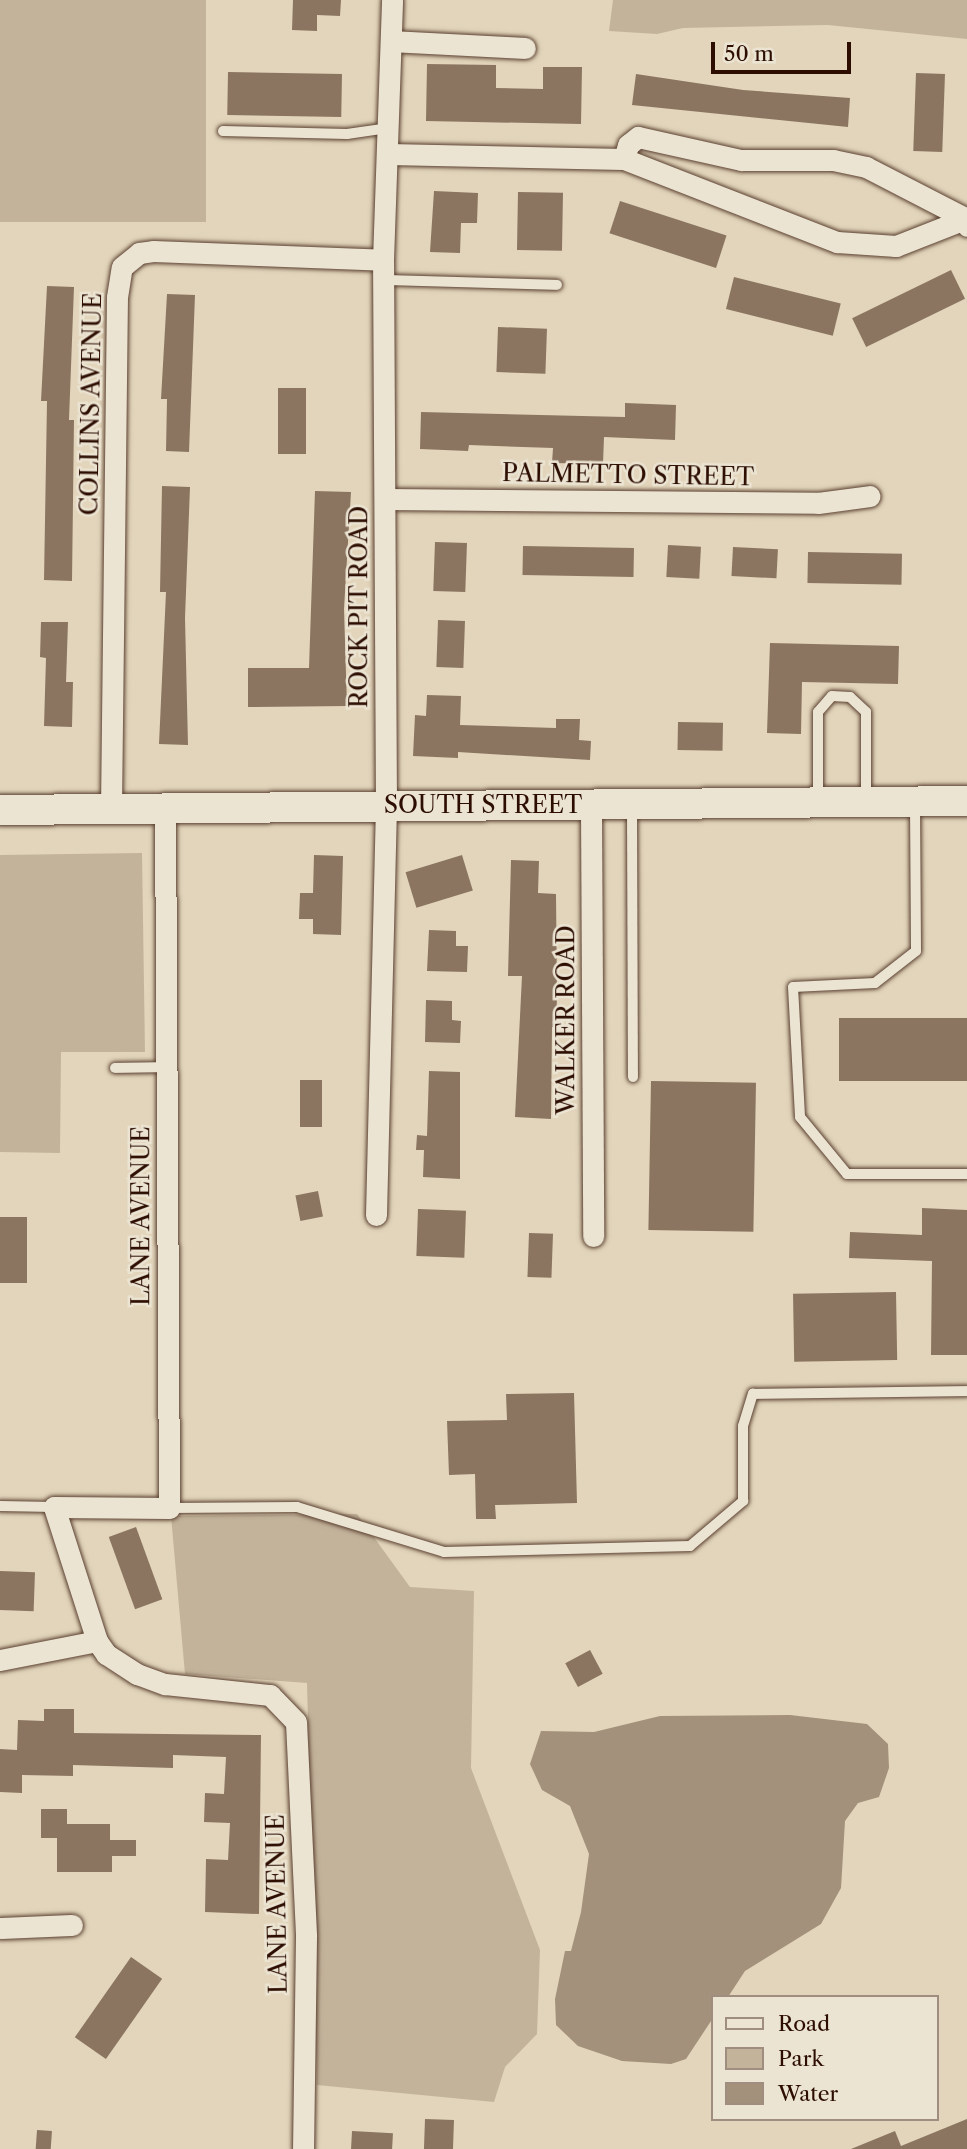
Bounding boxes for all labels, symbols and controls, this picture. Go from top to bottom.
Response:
scale bar [715,28,855,72]
text: 50 m [724,41,774,66]
street label: COLLINS AVENUE [75,292,107,516]
street label: PALMETTO STREET [502,458,754,492]
street label: ROCK PIT ROAD [345,505,373,709]
street label: SOUTH STREET [384,791,582,819]
street label: WALKER ROAD [552,925,580,1115]
street label: LANE AVENUE [127,1126,155,1306]
street label: LANE AVENUE [261,1813,293,1995]
legend [712,1995,939,2121]
text: Road [778,2011,830,2036]
text: Park [778,2046,824,2071]
text: Water [778,2081,838,2106]

